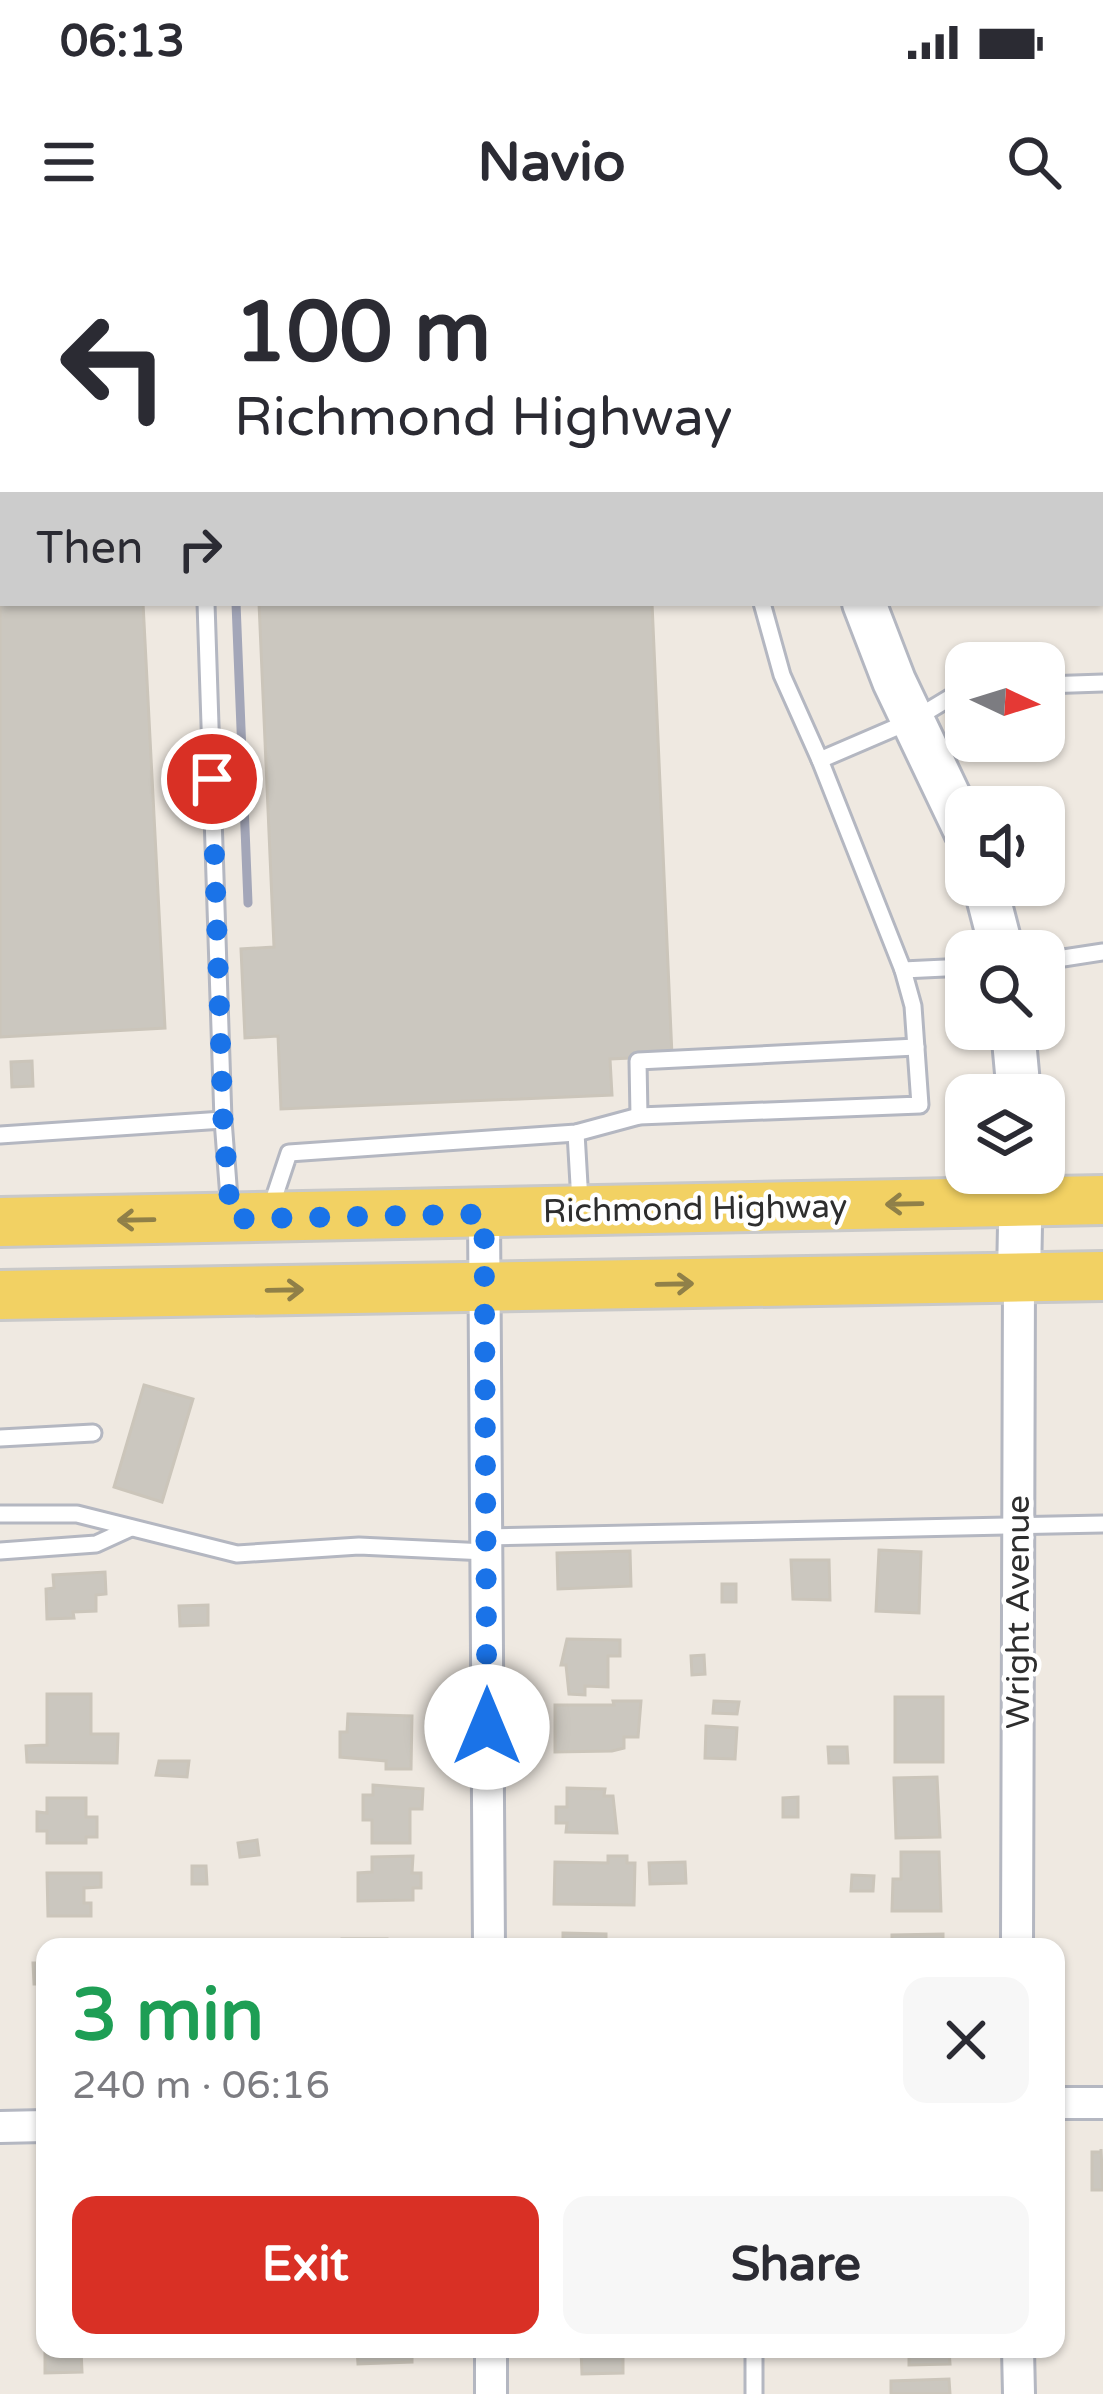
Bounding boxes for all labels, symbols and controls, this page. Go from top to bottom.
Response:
text: 06:13 [60,15,185,69]
icon: menu [36,129,102,195]
icon: search [1001,129,1067,195]
text: Navio [477,130,626,195]
text: 100 m [234,283,491,384]
icon: left [36,288,192,444]
text: Richmond Highway [234,385,732,450]
icon: right [167,516,233,582]
text: Then [36,522,143,576]
north arrow [945,642,1065,762]
map controls [945,642,1065,1194]
pin [161,728,263,830]
icon: arrive [179,746,245,812]
button: sound [945,786,1065,906]
button: search [945,930,1065,1050]
button: layers [945,1074,1065,1194]
street label: Richmond Highway [542,1187,848,1231]
one-way arrow [885,1193,924,1216]
one-way arrow [117,1209,156,1232]
one-way arrow [655,1272,694,1295]
one-way arrow [265,1279,304,1302]
street label: Wright Avenue [999,1495,1038,1729]
position arrow [424,1664,550,1790]
text: 3 min [72,1973,264,2060]
button: close [903,1977,1029,2103]
text: 240 m · 06:16 [72,2062,330,2109]
button: Exit [72,2196,539,2334]
button: Share [563,2196,1029,2334]

